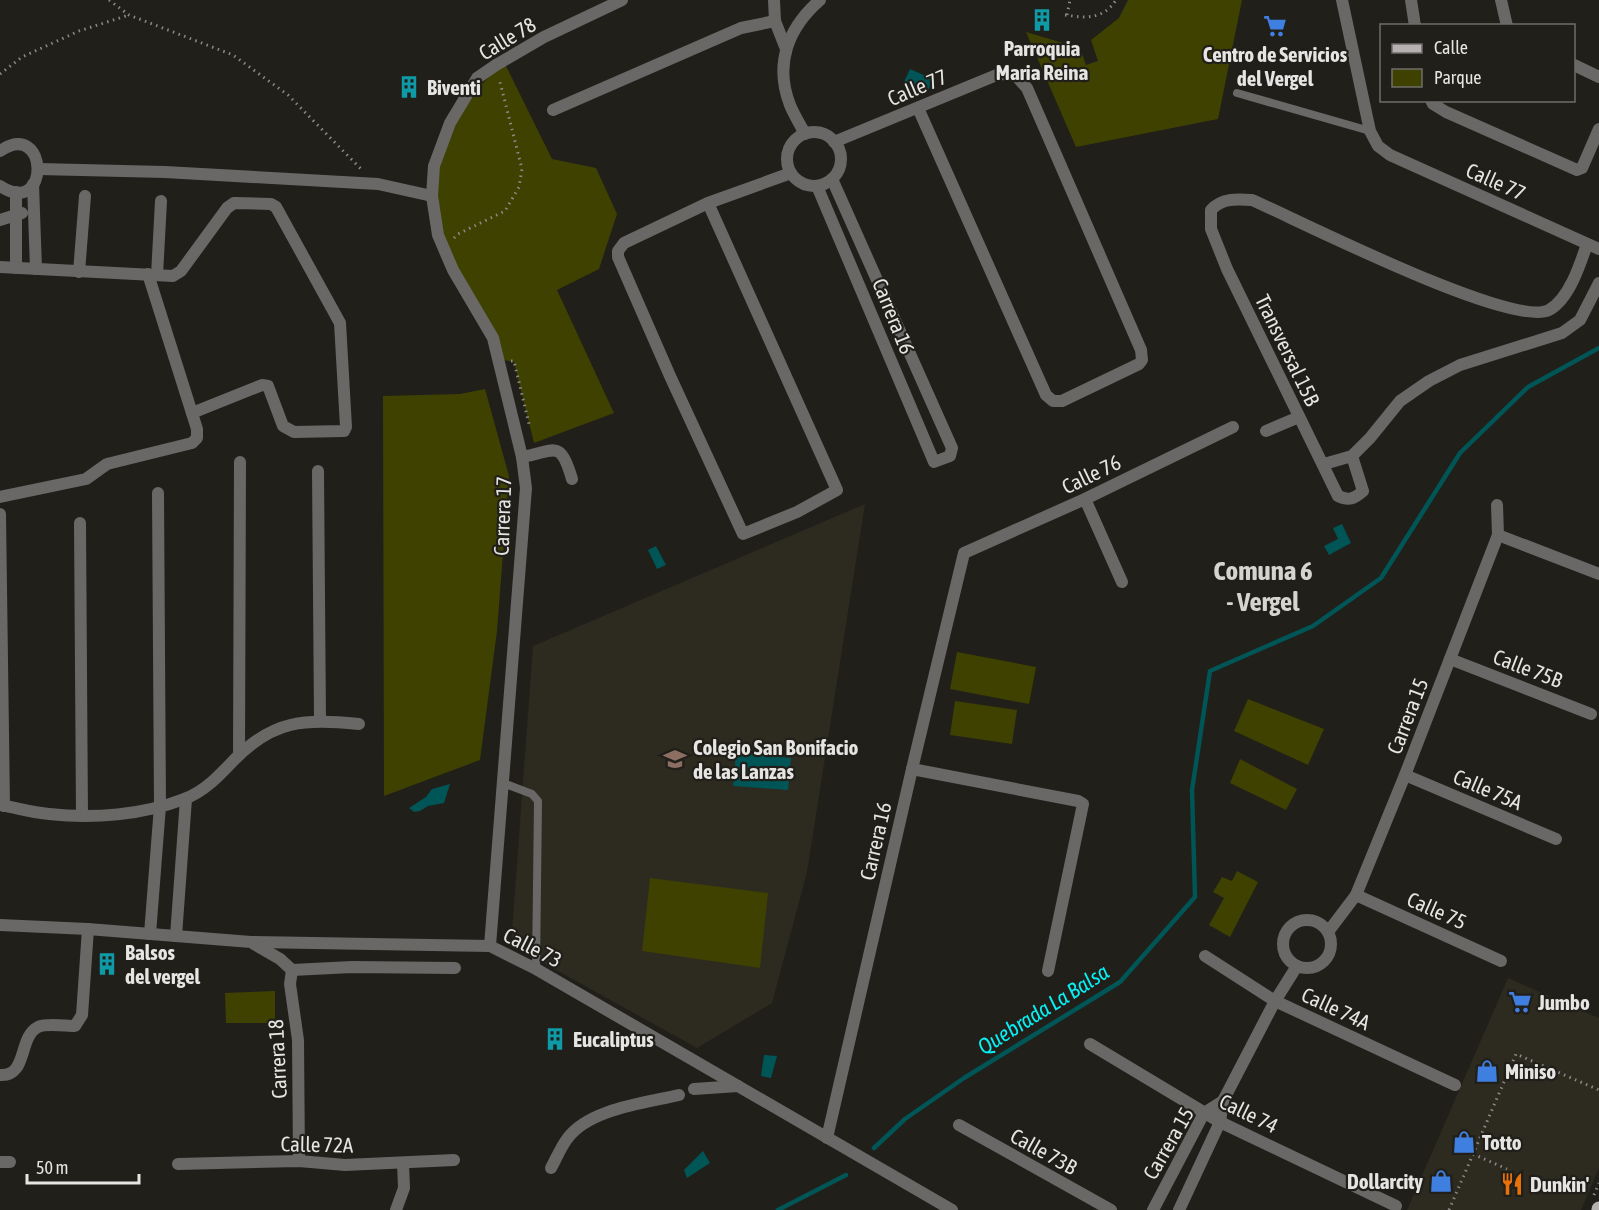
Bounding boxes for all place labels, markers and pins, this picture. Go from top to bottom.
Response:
building icon: Parroquia Maria Reina [1029,7,1055,33]
supermarket icon: Centro de Servicios del Vergel [1262,13,1288,39]
place label: Parroquia Maria Reina [996,36,1088,84]
place label: Centro de Servicios del Vergel [1203,42,1348,90]
building icon: Biventi [396,74,422,100]
place label: Biventi [427,75,481,99]
place label: Colegio San Bonifacio de las Lanzas [693,735,858,783]
school or university icon: Colegio San Bonifacio de las Lanzas [662,746,688,772]
place label: Balsos del vergel [125,940,201,988]
building icon: Balsos del vergel [94,951,120,977]
supermarket icon: Jumbo [1507,989,1533,1015]
place label: Jumbo [1537,990,1590,1014]
building icon: Eucaliptus [542,1026,568,1052]
place label: Eucaliptus [573,1027,654,1051]
shop icon: Miniso [1474,1058,1500,1084]
place label: Miniso [1505,1059,1556,1083]
shop icon: Totto [1451,1129,1477,1155]
place label: Totto [1482,1130,1522,1154]
shop icon: Dollarcity [1428,1168,1454,1194]
place label: Dollarcity [1347,1169,1423,1193]
restaurant icon: Dunkin' [1499,1171,1525,1197]
place label: Dunkin' [1530,1172,1590,1196]

